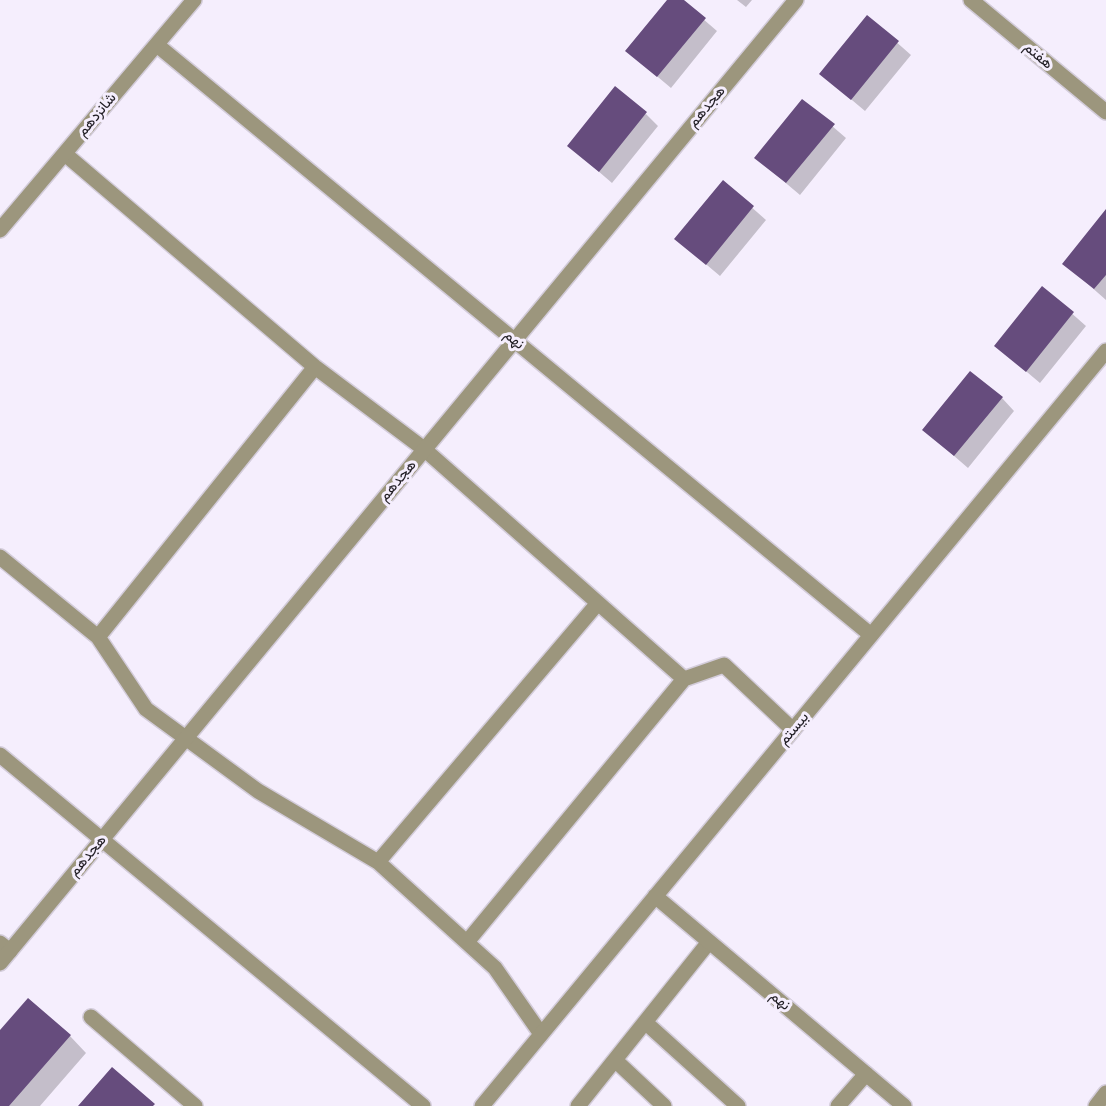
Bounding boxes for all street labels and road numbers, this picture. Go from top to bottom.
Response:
street label: هفتم [1020,39,1056,73]
street label: هجدهم [685,83,729,131]
street label: شانزدهم [73,89,121,141]
street label: نهم [500,326,528,354]
street label: هجدهم [376,457,420,505]
street label: بیستم [775,709,813,749]
street label: هجدهم [66,832,110,880]
street label: نهم [766,987,794,1015]

